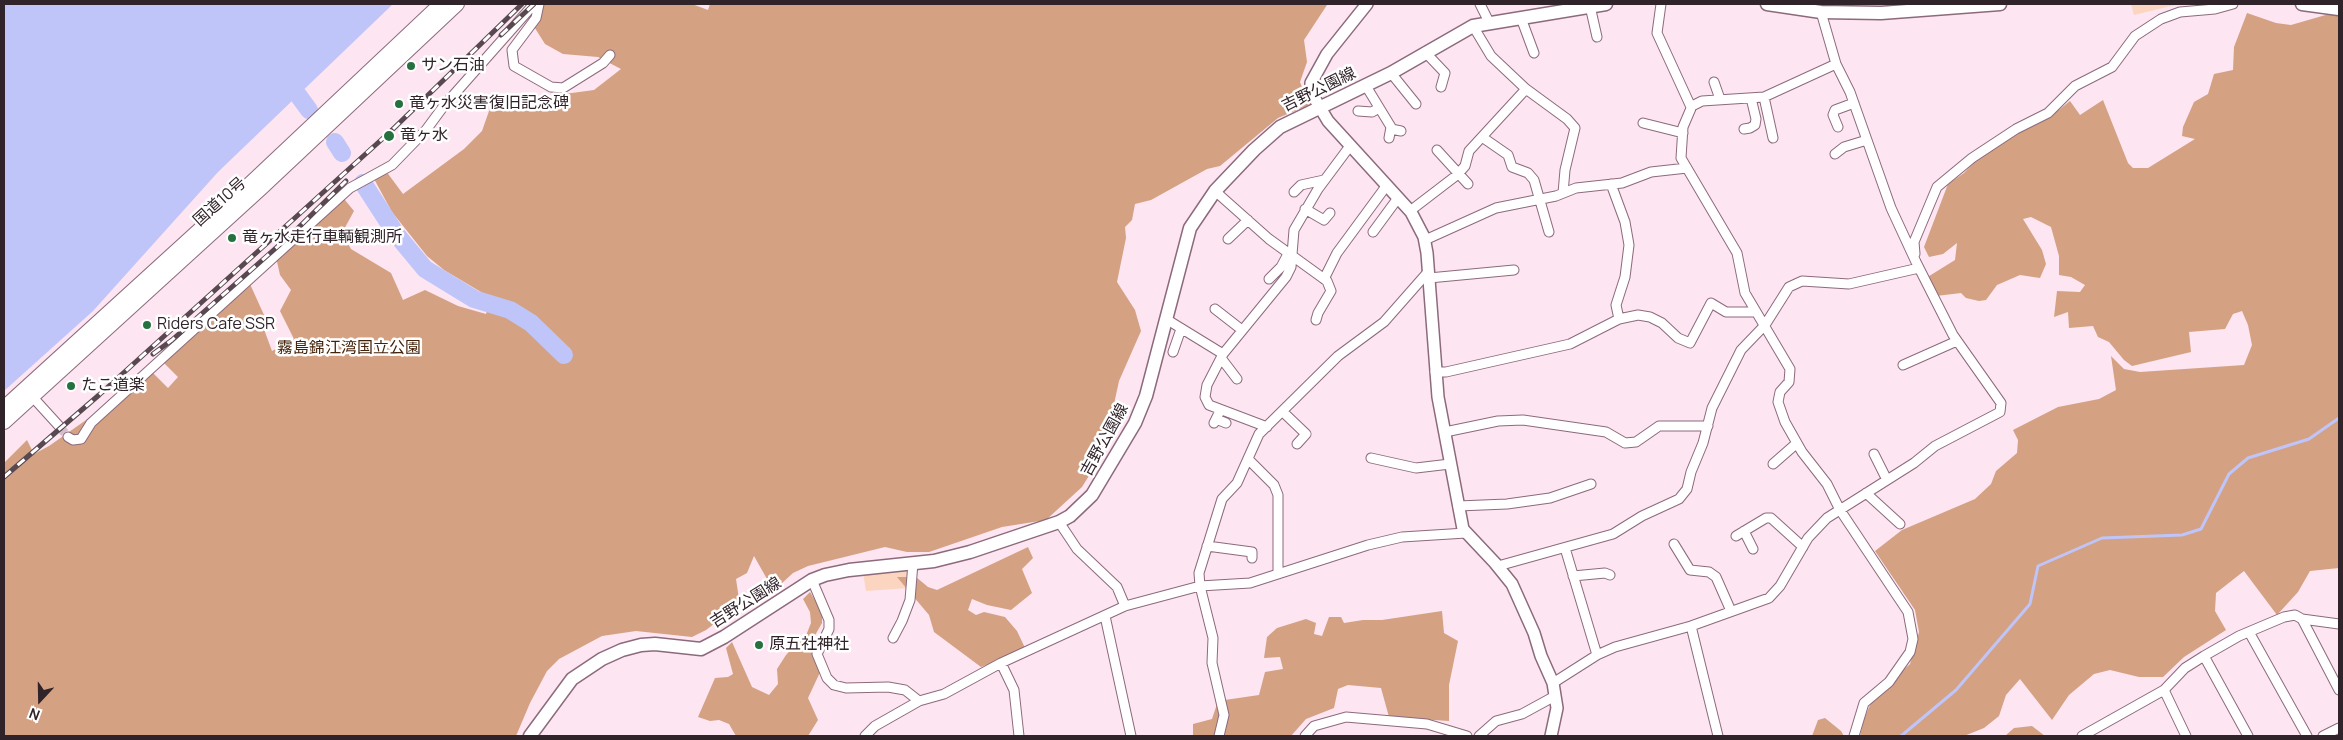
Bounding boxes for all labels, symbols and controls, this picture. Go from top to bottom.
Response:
place label: サン石油 [421,56,485,76]
marker: サン石油 [405,60,417,72]
street label: 吉野公園線 [1279,64,1359,116]
place label: 竜ヶ水災害復旧記念碑 [409,94,569,114]
marker: 竜ヶ水災害復旧記念碑 [393,98,405,110]
place label: 竜ヶ水 [400,126,448,146]
marker: 竜ヶ水 [382,129,396,143]
street label: 国道10号 [190,173,250,231]
place label: 竜ヶ水走行車輌観測所 [242,228,402,248]
marker: 竜ヶ水走行車輌観測所 [226,232,238,244]
place label: Riders Cafe SSR [157,315,275,335]
marker: Riders Cafe SSR [141,319,153,331]
park label: 霧島錦江湾国立公園 [277,339,421,359]
place label: たこ道楽 [81,376,145,396]
marker: たこ道楽 [65,380,77,392]
street label: 吉野公園線 [1077,400,1133,480]
street label: 吉野公園線 [707,574,785,632]
place label: 原五社神社 [769,635,849,655]
marker: 原五社神社 [753,639,765,651]
north arrow [15,675,65,725]
text: N [26,704,43,725]

